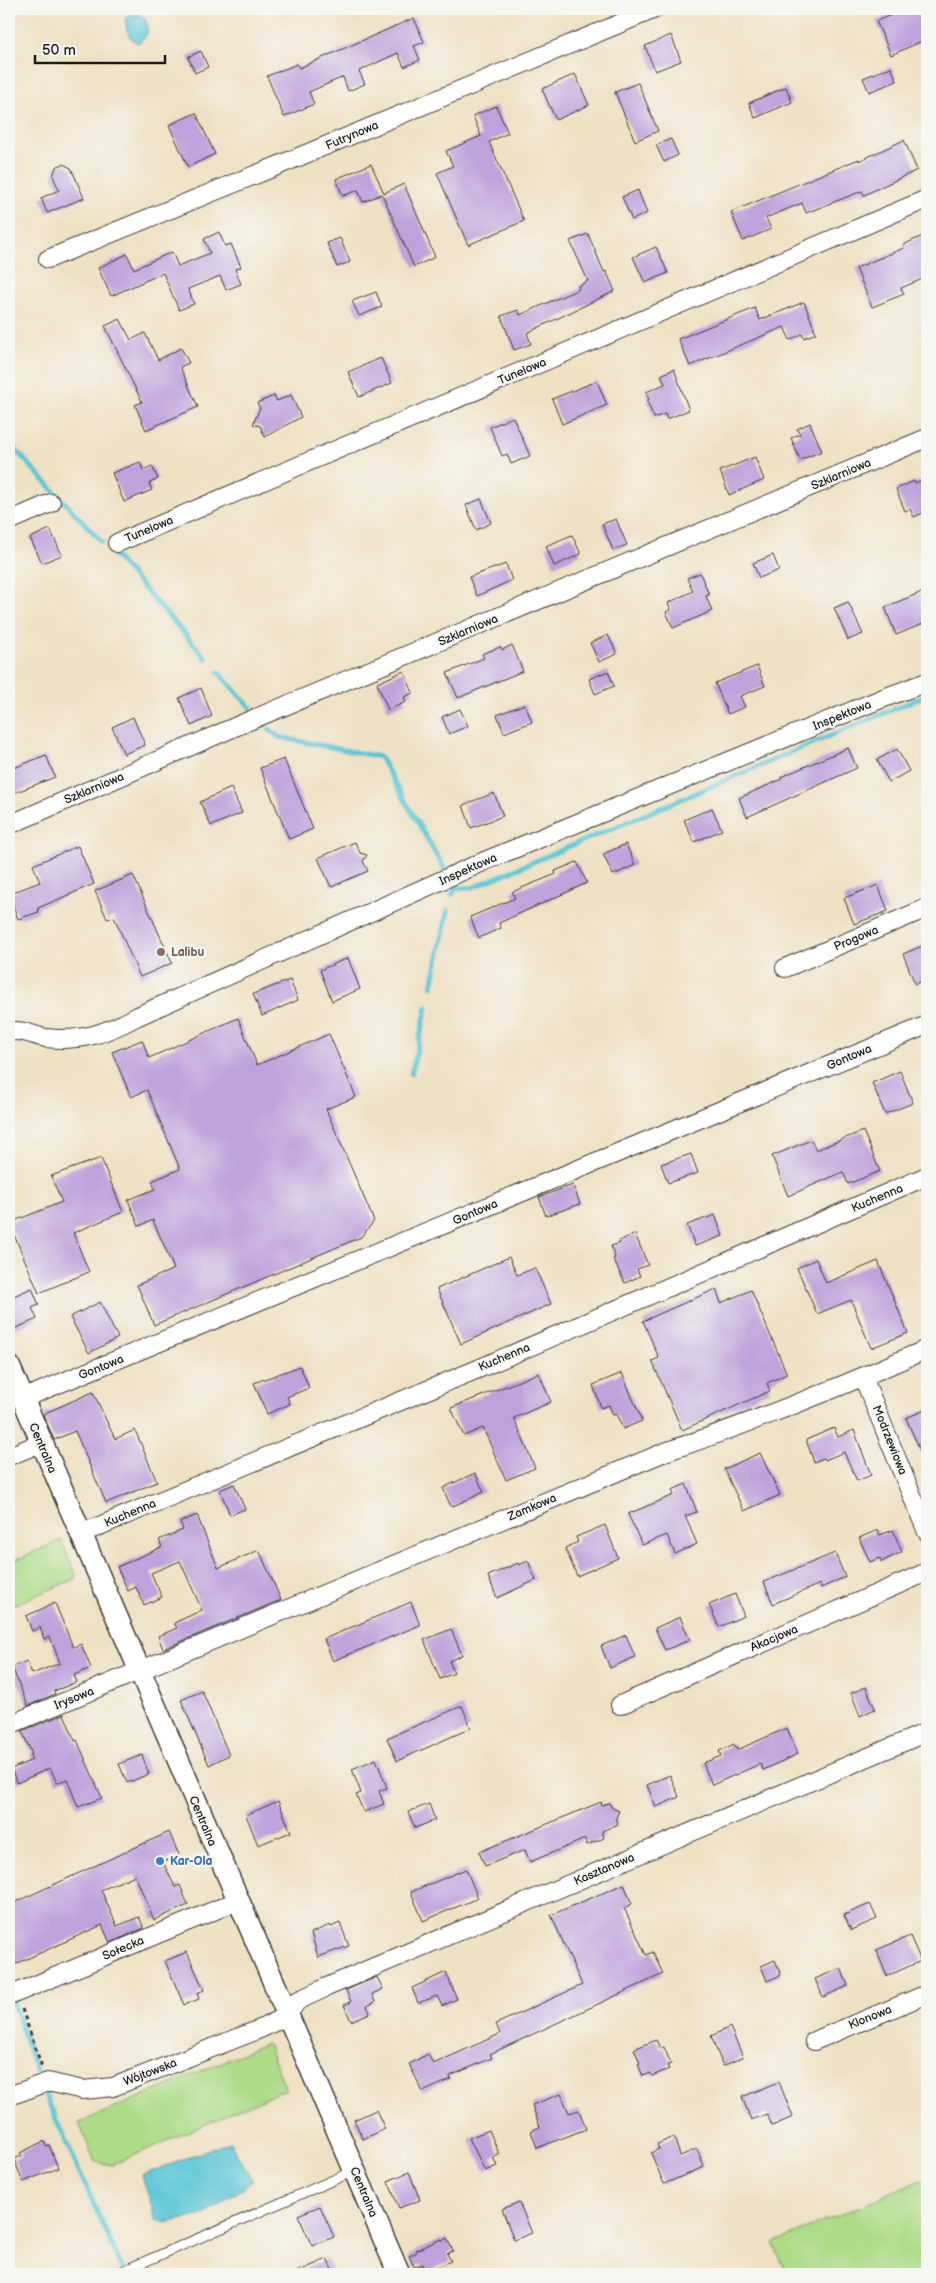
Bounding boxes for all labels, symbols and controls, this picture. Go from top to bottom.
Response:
scale bar [35,32,165,64]
text: 50 m [42,41,76,60]
street label: Futrynowa [323,118,381,153]
street label: Tunelowa [496,355,549,388]
street label: Szklarniowa [809,455,874,494]
street label: Tunelowa [123,513,176,546]
street label: Szklarniowa [436,611,501,650]
street label: Inspektowa [811,697,874,734]
street label: Szklarniowa [62,769,127,808]
street label: Inspektowa [437,850,500,889]
street label: Progowa [832,922,881,955]
place label: Lalibu [171,945,205,960]
marker: Lalibu [155,946,167,958]
street label: Gontowa [824,1041,874,1074]
street label: Kuchenna [849,1181,905,1216]
street label: Gontowa [450,1196,500,1229]
street label: Kuchenna [476,1340,532,1375]
street label: Gontowa [76,1352,126,1383]
street label: Modrzewiowa [869,1403,910,1477]
street label: Centralna [25,1421,60,1476]
street label: Zamkowa [505,1490,559,1525]
street label: Kuchenna [102,1496,158,1531]
street label: Akacjowa [748,1622,801,1655]
street label: Irysowa [52,1684,96,1713]
street label: Centralna [185,1794,220,1849]
street label: Kasztanowa [572,1850,637,1889]
place label: Kar-Ola [170,1854,212,1869]
marker: Kar-Ola [154,1855,166,1867]
street label: Sołecka [100,1933,146,1964]
street label: Klonowa [846,2002,894,2033]
street label: Wójtowska [121,2055,179,2090]
street label: Centralna [346,2165,381,2220]

